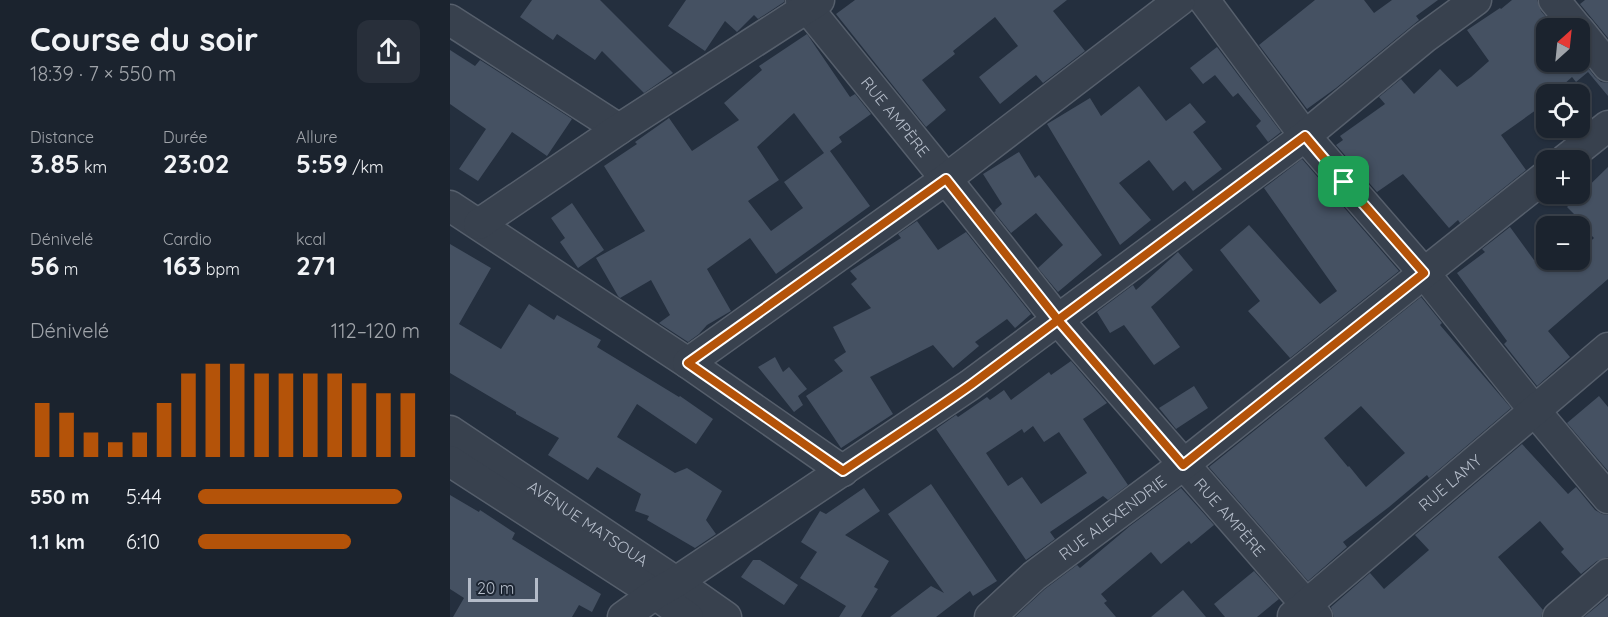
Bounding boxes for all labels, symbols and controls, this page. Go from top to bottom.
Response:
text: Course du soir [30,18,258,59]
north arrow [1536,18,1590,72]
map controls [1536,18,1590,270]
button: share [357,20,420,83]
text: 18:39 · 7 × 550 m [30,61,176,86]
street label: RUE AMPÈRE [857,72,934,161]
button: locate [1536,84,1590,138]
text: Distance [30,127,94,147]
text: Durée [163,127,208,147]
text: Allure [296,127,338,147]
text: 3.85 [30,147,80,180]
text: 23:02 [163,147,230,180]
text: 5:59 [296,147,348,180]
button: + [1536,150,1590,204]
pin [1318,156,1369,207]
text: km [80,157,107,177]
text: /km [348,157,384,177]
icon: arrive [1327,165,1360,198]
button: − [1536,216,1590,270]
text: Dénivelé [30,229,93,249]
text: Cardio [163,229,212,249]
text: kcal [296,229,326,249]
text: 56 [30,249,59,282]
text: 163 [163,249,201,282]
text: 271 [296,249,336,282]
text: m [59,259,78,279]
text: bpm [201,259,240,279]
text: Dénivelé [30,318,109,343]
text: 112–120 m [331,318,420,343]
street label: RUE LAMY [1414,450,1486,515]
street label: RUE ALEXENDRIE [1055,471,1170,564]
street label: RUE AMPÈRE [1190,474,1270,560]
street label: AVENUE MATSOUA [524,476,652,571]
text: 550 m [30,484,89,509]
text: 5:44 [126,484,162,509]
text: 1.1 km [30,529,85,554]
text: 6:10 [126,529,160,554]
scale bar [468,575,538,602]
text: 20 m [477,578,514,598]

